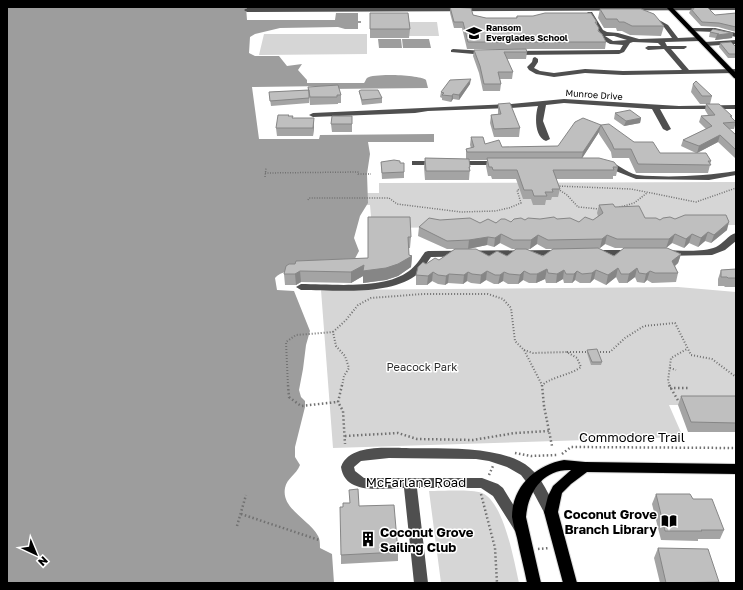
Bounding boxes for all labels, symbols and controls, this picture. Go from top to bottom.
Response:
place label: Ransom Everglades School [486,22,568,43]
school or university icon: Ransom Everglades School [465,24,483,42]
street label: Munroe Drive [565,87,623,102]
park label: Peacock Park [386,360,458,373]
street label: Commodore Trail [579,429,685,445]
street label: McFarlane Road [366,474,466,490]
place label: Coconut Grove Branch Library [563,506,657,537]
library icon: Coconut Grove Branch Library [660,512,678,530]
place label: Coconut Grove Sailing Club [380,524,474,555]
building icon: Coconut Grove Sailing Club [359,530,377,548]
north arrow [16,534,56,574]
text: N [36,554,51,569]

